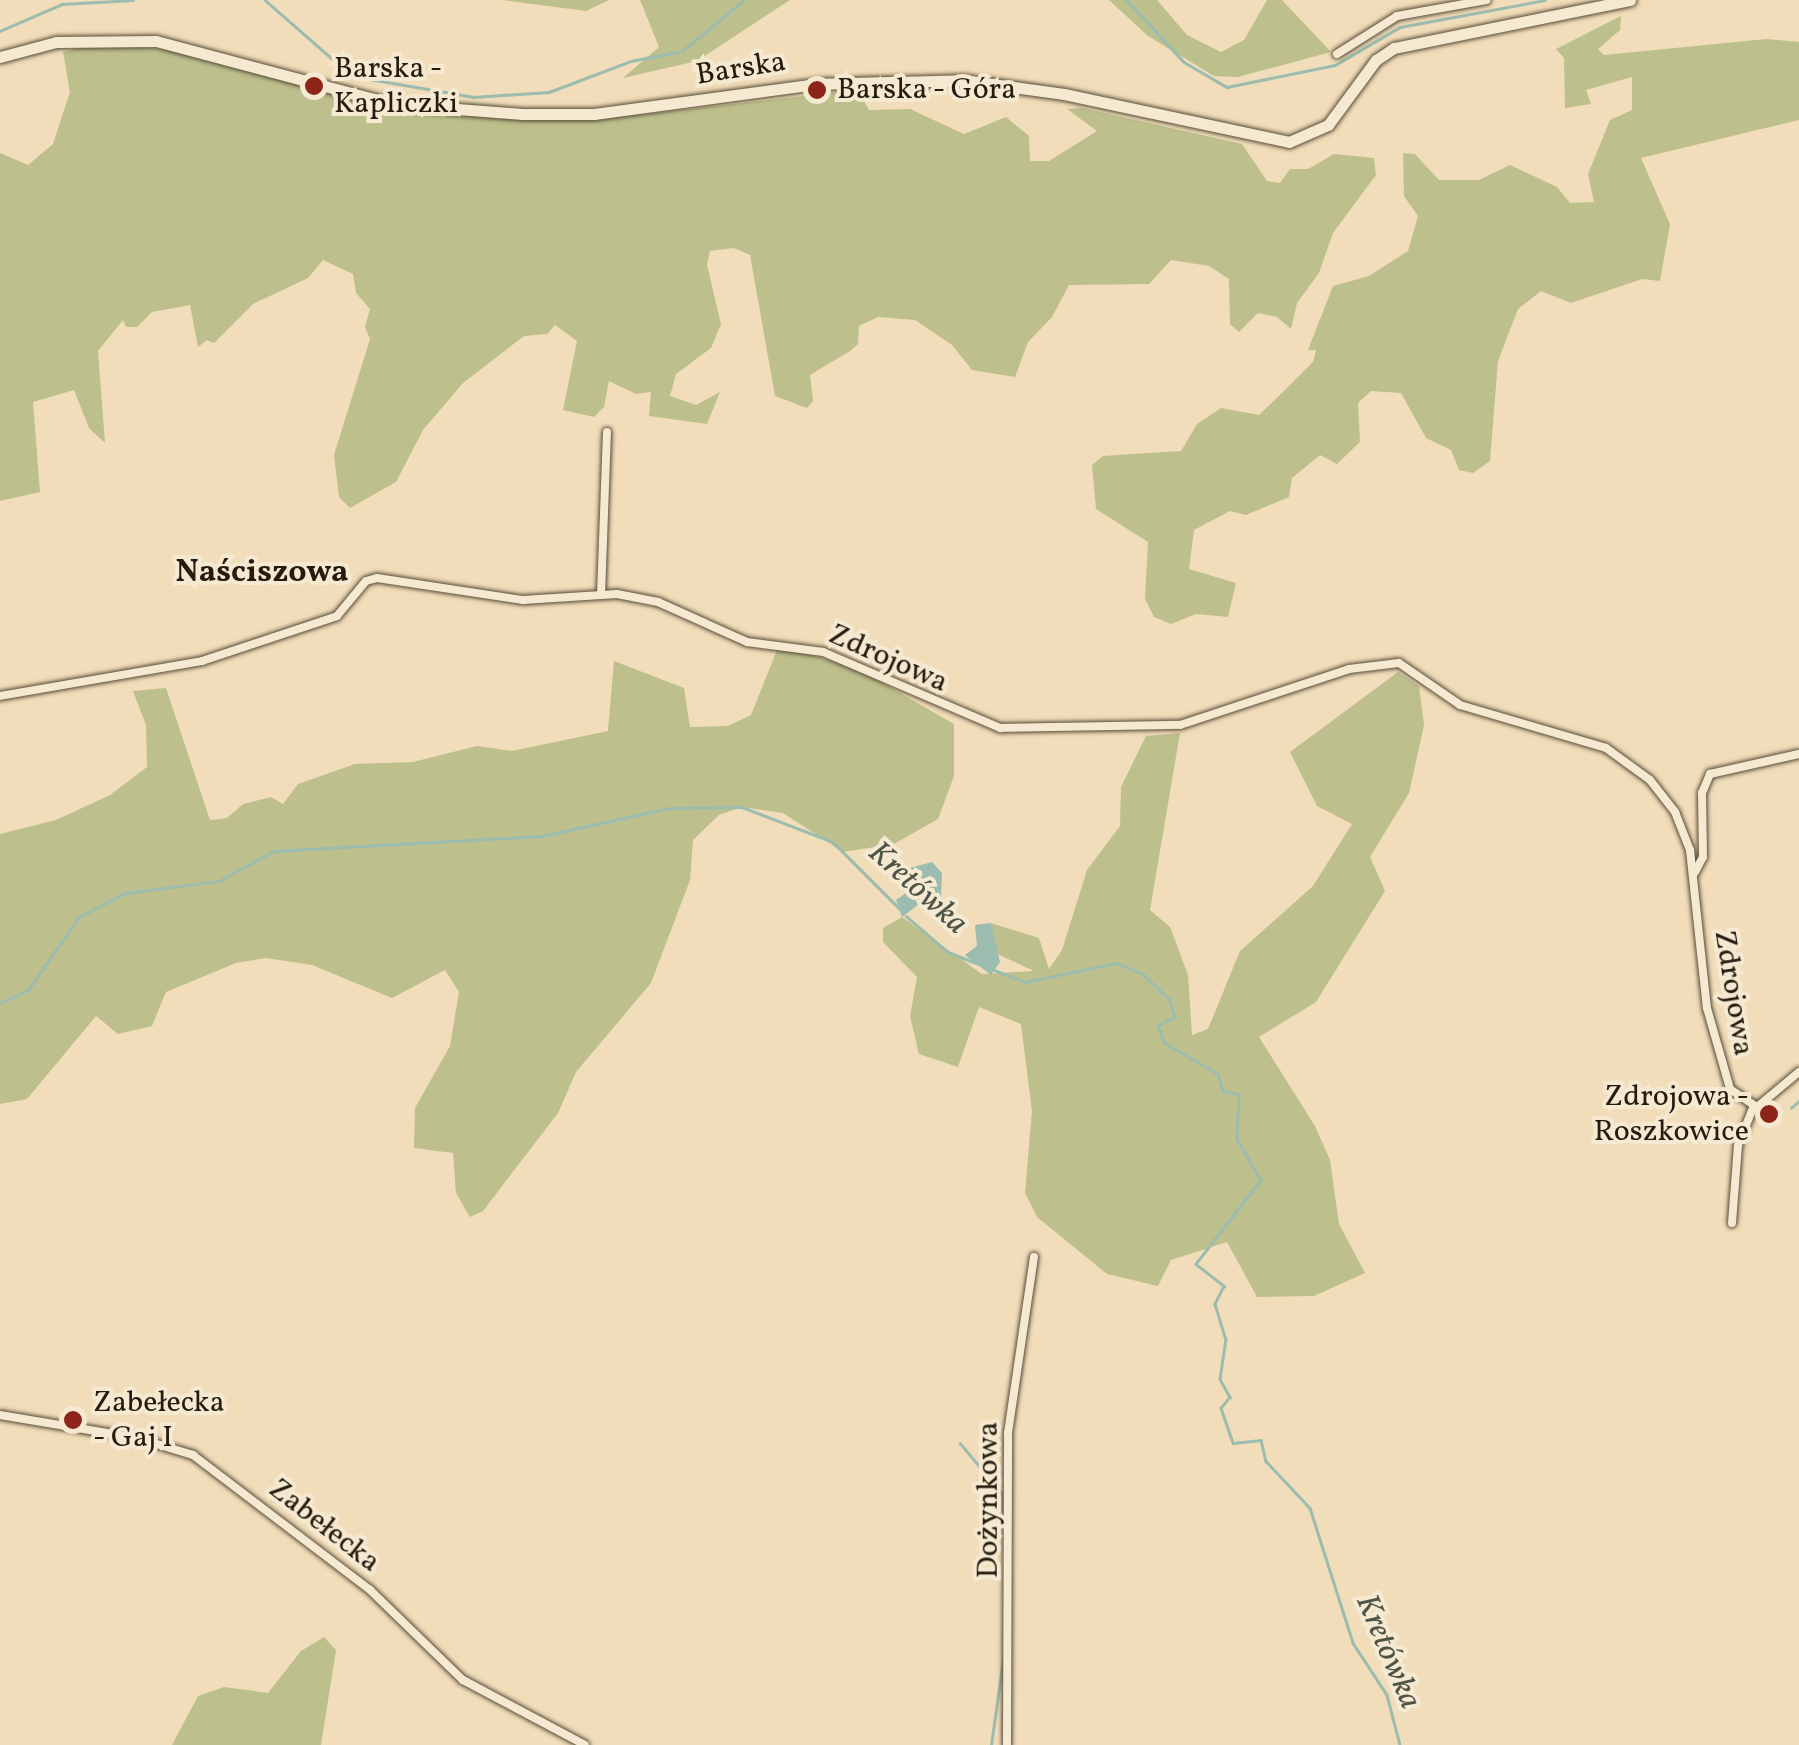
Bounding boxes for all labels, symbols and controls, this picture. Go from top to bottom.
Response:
street label: Barska [694,44,788,94]
place label: Barska - Kapliczki [334,51,458,122]
place label: Barska - Góra [837,72,1017,108]
marker: Barska - Kapliczki [303,75,325,97]
marker: Barska - Góra [806,79,828,101]
district label: Naściszowa [176,554,348,592]
street label: Zdrojowa [823,617,953,701]
water label: Kretówka [859,834,975,944]
street label: Zdrojowa [1705,928,1761,1058]
place label: Zdrojowa - Roszkowice [1594,1079,1749,1150]
marker: Zdrojowa - Roszkowice [1758,1103,1780,1125]
place label: Zabełecka - Gaj I [93,1385,225,1456]
marker: Zabełecka - Gaj I [62,1409,84,1431]
street label: Dożynkowa [971,1422,1007,1578]
street label: Zabełecka [261,1471,387,1581]
water label: Kretówka [1346,1589,1428,1715]

